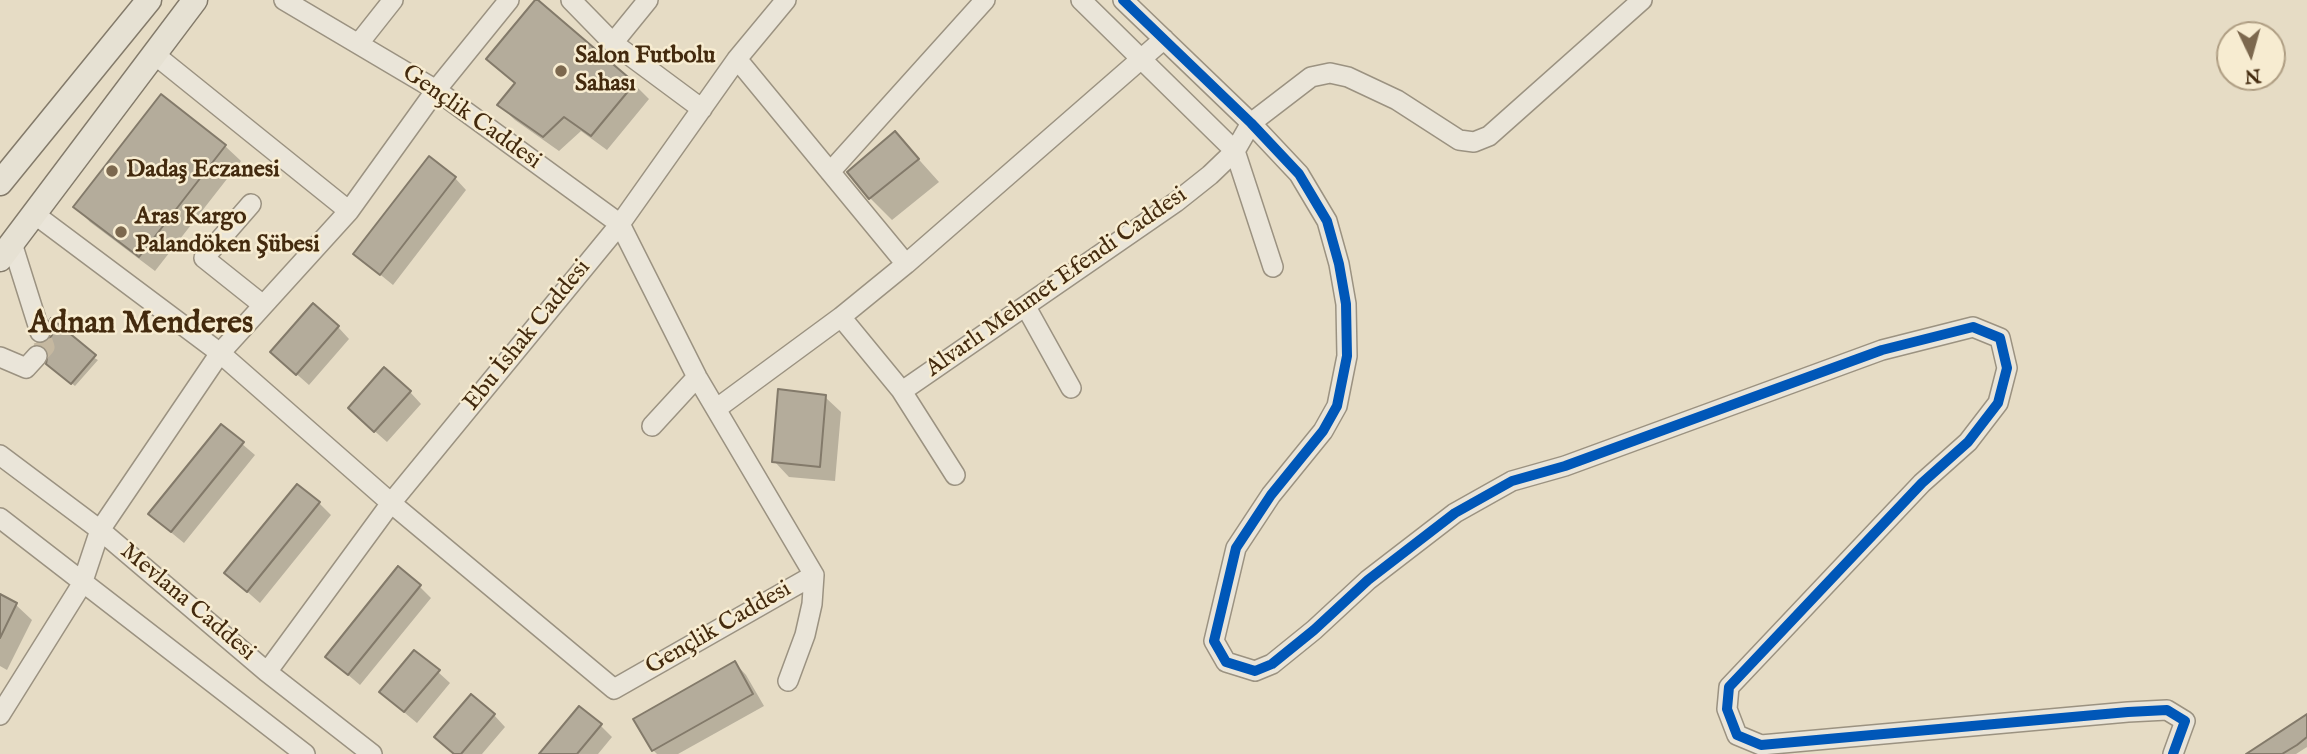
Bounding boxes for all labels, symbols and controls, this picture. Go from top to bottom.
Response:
north arrow [2216,21,2286,91]
place label: Salon Futbolu Sahası [575,43,715,99]
street label: Gençlik Caddesi [396,59,546,177]
text: N [2243,62,2262,88]
marker: Salon Futbolu Sahası [553,63,569,79]
place label: Dadaş Eczanesi [126,157,280,185]
marker: Dadaş Eczanesi [104,163,120,179]
street label: Alvarlı Mehmet Efendi Caddesi [921,182,1193,384]
place label: Aras Kargo Palandöken Şübesi [135,204,320,260]
marker: Aras Kargo Palandöken Şübesi [113,224,129,240]
street label: Ebu İshak Caddesi [458,255,598,417]
district label: Adnan Menderes [29,306,253,344]
street label: Mevlana Caddesi [113,538,261,668]
street label: Gençlik Caddesi [641,576,797,682]

